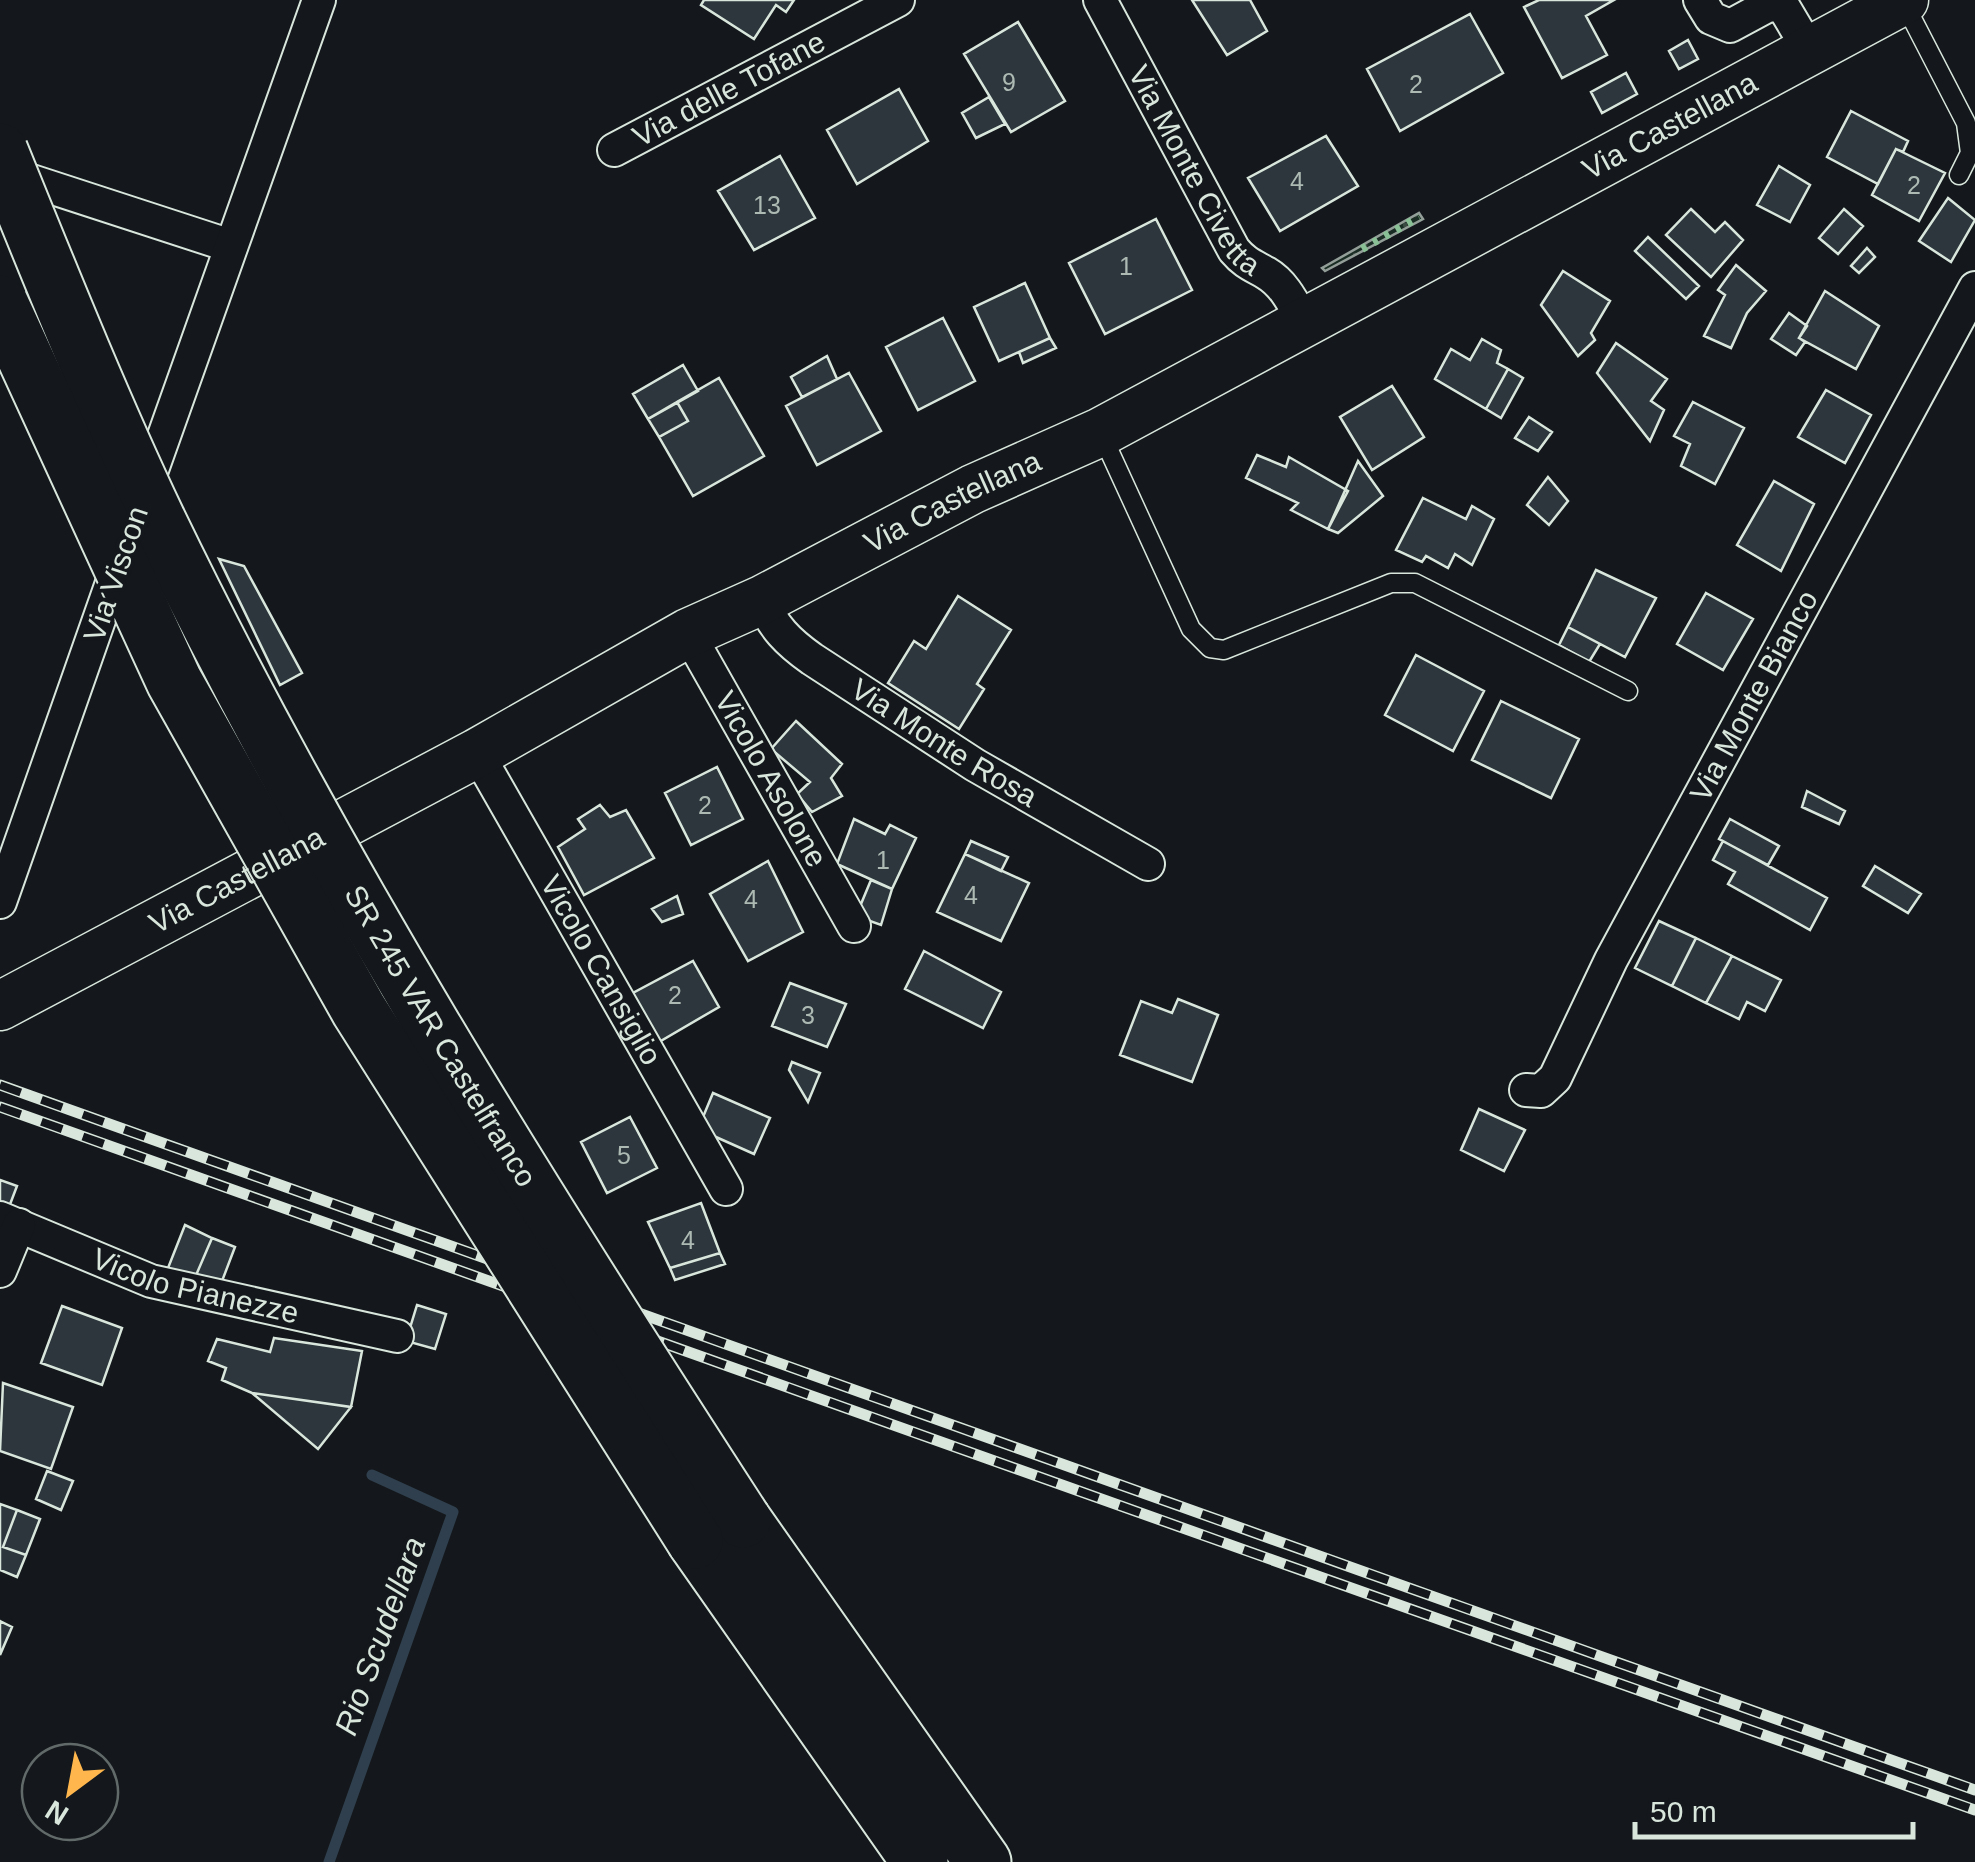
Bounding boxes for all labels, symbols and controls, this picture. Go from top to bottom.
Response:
street label: Via delle Tofane [627,25,830,153]
street label: Via Monte Civetta [1122,60,1266,282]
street label: Via Castellana [1577,65,1763,186]
house number: 9 [1002,68,1016,96]
house number: 2 [1409,70,1423,98]
house number: 4 [1290,167,1304,195]
house number: 2 [1907,171,1921,199]
house number: 13 [753,191,781,219]
house number: 1 [1119,252,1133,280]
street label: Via Castellana [858,444,1046,559]
street label: Via Viscon [77,502,154,646]
street label: Via Monte Bianco [1683,585,1824,807]
street label: Via Monte Rosa [845,672,1043,813]
street label: Vicolo Asolone [709,685,834,872]
house number: 2 [698,791,712,819]
street label: Via Castellana [144,820,330,940]
house number: 1 [876,846,890,874]
street label: Vicolo Cansiglio [534,869,669,1070]
street label: SR 245 VAR Castelfranco [338,880,543,1192]
house number: 4 [964,881,978,909]
house number: 4 [744,885,758,913]
house number: 2 [668,981,682,1009]
house number: 3 [801,1001,815,1029]
house number: 5 [617,1141,631,1169]
house number: 4 [681,1226,695,1254]
street label: Vicolo Pianezze [88,1241,302,1330]
water label: Rio Scudellara [327,1532,433,1740]
north arrow [20,1742,120,1842]
scale bar [1635,1777,1912,1839]
text: N [40,1794,74,1831]
text: 50 m [1650,1795,1717,1828]

